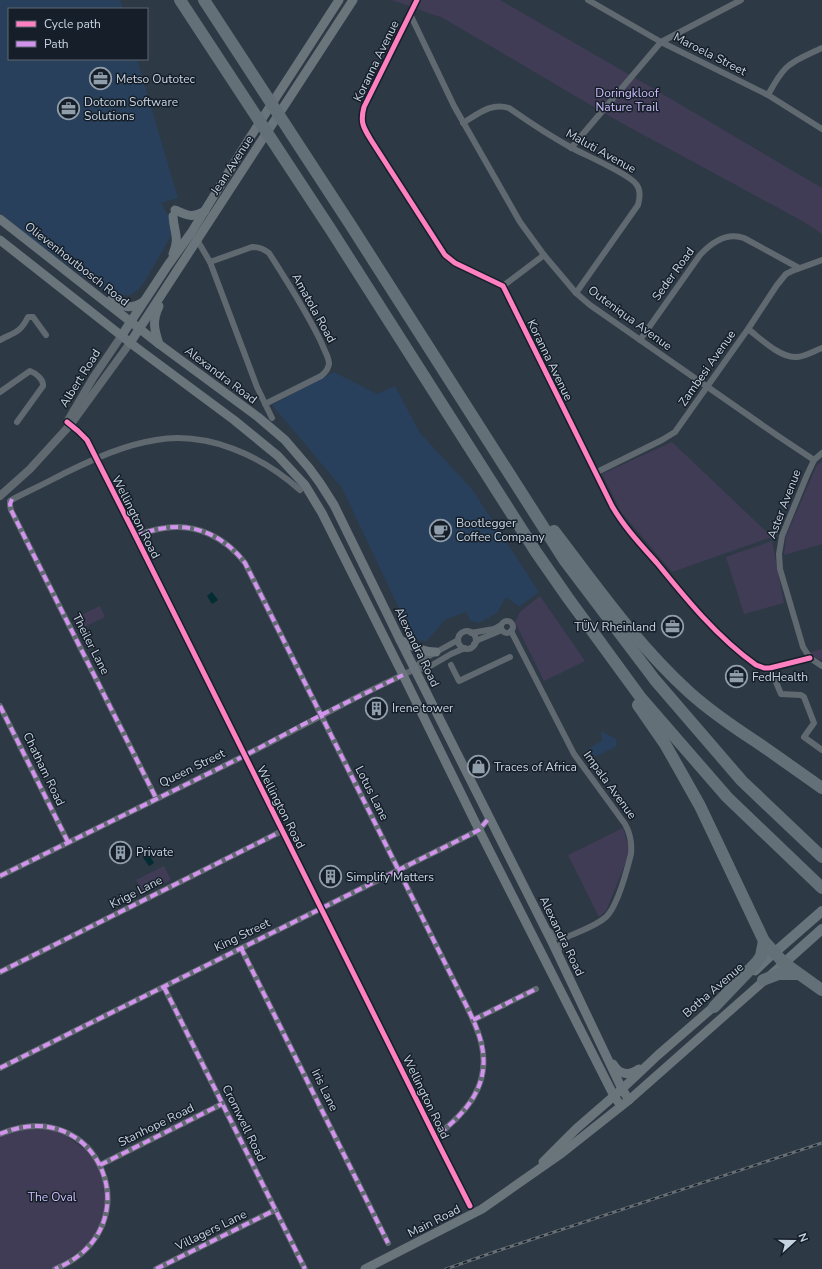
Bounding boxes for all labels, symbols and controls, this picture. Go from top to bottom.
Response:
legend [8,8,148,60]
text: Cycle path [44,16,101,32]
street label: Koranna Avenue [349,18,403,104]
street label: Maroela Street [671,29,750,80]
text: Path [44,36,69,52]
office icon: Metso Outotec [88,66,114,92]
place label: Metso Outotec [116,71,196,87]
park label: Doringkloof Nature Trail [595,85,660,115]
place label: Dotcom Software Solutions [84,94,178,124]
office icon: Dotcom Software Solutions [56,96,82,122]
street label: Maluti Avenue [563,125,639,177]
street label: Jean Avenue [206,132,257,198]
street label: Olievenhoutbosch Road [21,218,133,310]
street label: Seder Road [648,244,698,304]
street label: Amatola Road [288,270,340,346]
street label: Outeniqua Avenue [585,282,675,354]
street label: Koranna Avenue [523,317,577,403]
street label: Zambesi Avenue [675,327,739,409]
street label: Alexandra Road [182,343,260,407]
street label: Albert Road [56,346,104,410]
street label: Aster Avenue [763,467,805,541]
street label: Wellington Road [108,473,164,561]
place label: Bootlegger Coffee Company [456,515,545,545]
cafe icon: Bootlegger Coffee Company [428,517,454,543]
street label: Alexandra Road [391,605,443,689]
street label: Theiler Lane [69,611,113,677]
office icon: TÜV Rheinland [659,614,685,640]
place label: TÜV Rheinland [574,619,656,635]
office icon: FedHealth [723,664,749,690]
place label: FedHealth [752,669,808,685]
building icon: Irene tower [364,695,390,721]
place label: Irene tower [392,700,454,716]
street label: Chatham Road [19,730,69,808]
street label: Queen Street [156,745,228,791]
street label: Impala Avenue [580,748,640,822]
shop icon: Traces of Africa [465,754,491,780]
place label: Traces of Africa [494,759,577,775]
street label: Wellington Road [253,763,309,851]
street label: Lotus Lane [351,763,393,823]
building icon: Private [107,839,133,865]
place label: Private [136,844,174,860]
building icon: Simplify Matters [317,864,343,890]
place label: Simplify Matters [346,869,434,885]
street label: Krige Lane [107,872,165,912]
street label: Alexandra Road [536,894,588,978]
street label: King Street [212,914,273,955]
street label: Botha Avenue [679,959,747,1021]
street label: Wellington Road [399,1052,453,1142]
street label: Iris Lane [308,1066,342,1114]
street label: Cromwell Road [218,1082,270,1164]
street label: Stanhope Road [115,1100,197,1150]
park label: The Oval [28,1189,77,1205]
street label: Main Road [405,1201,463,1241]
street label: Villagers Lane [172,1206,249,1255]
north arrow [774,1221,814,1261]
text: N [794,1231,811,1244]

